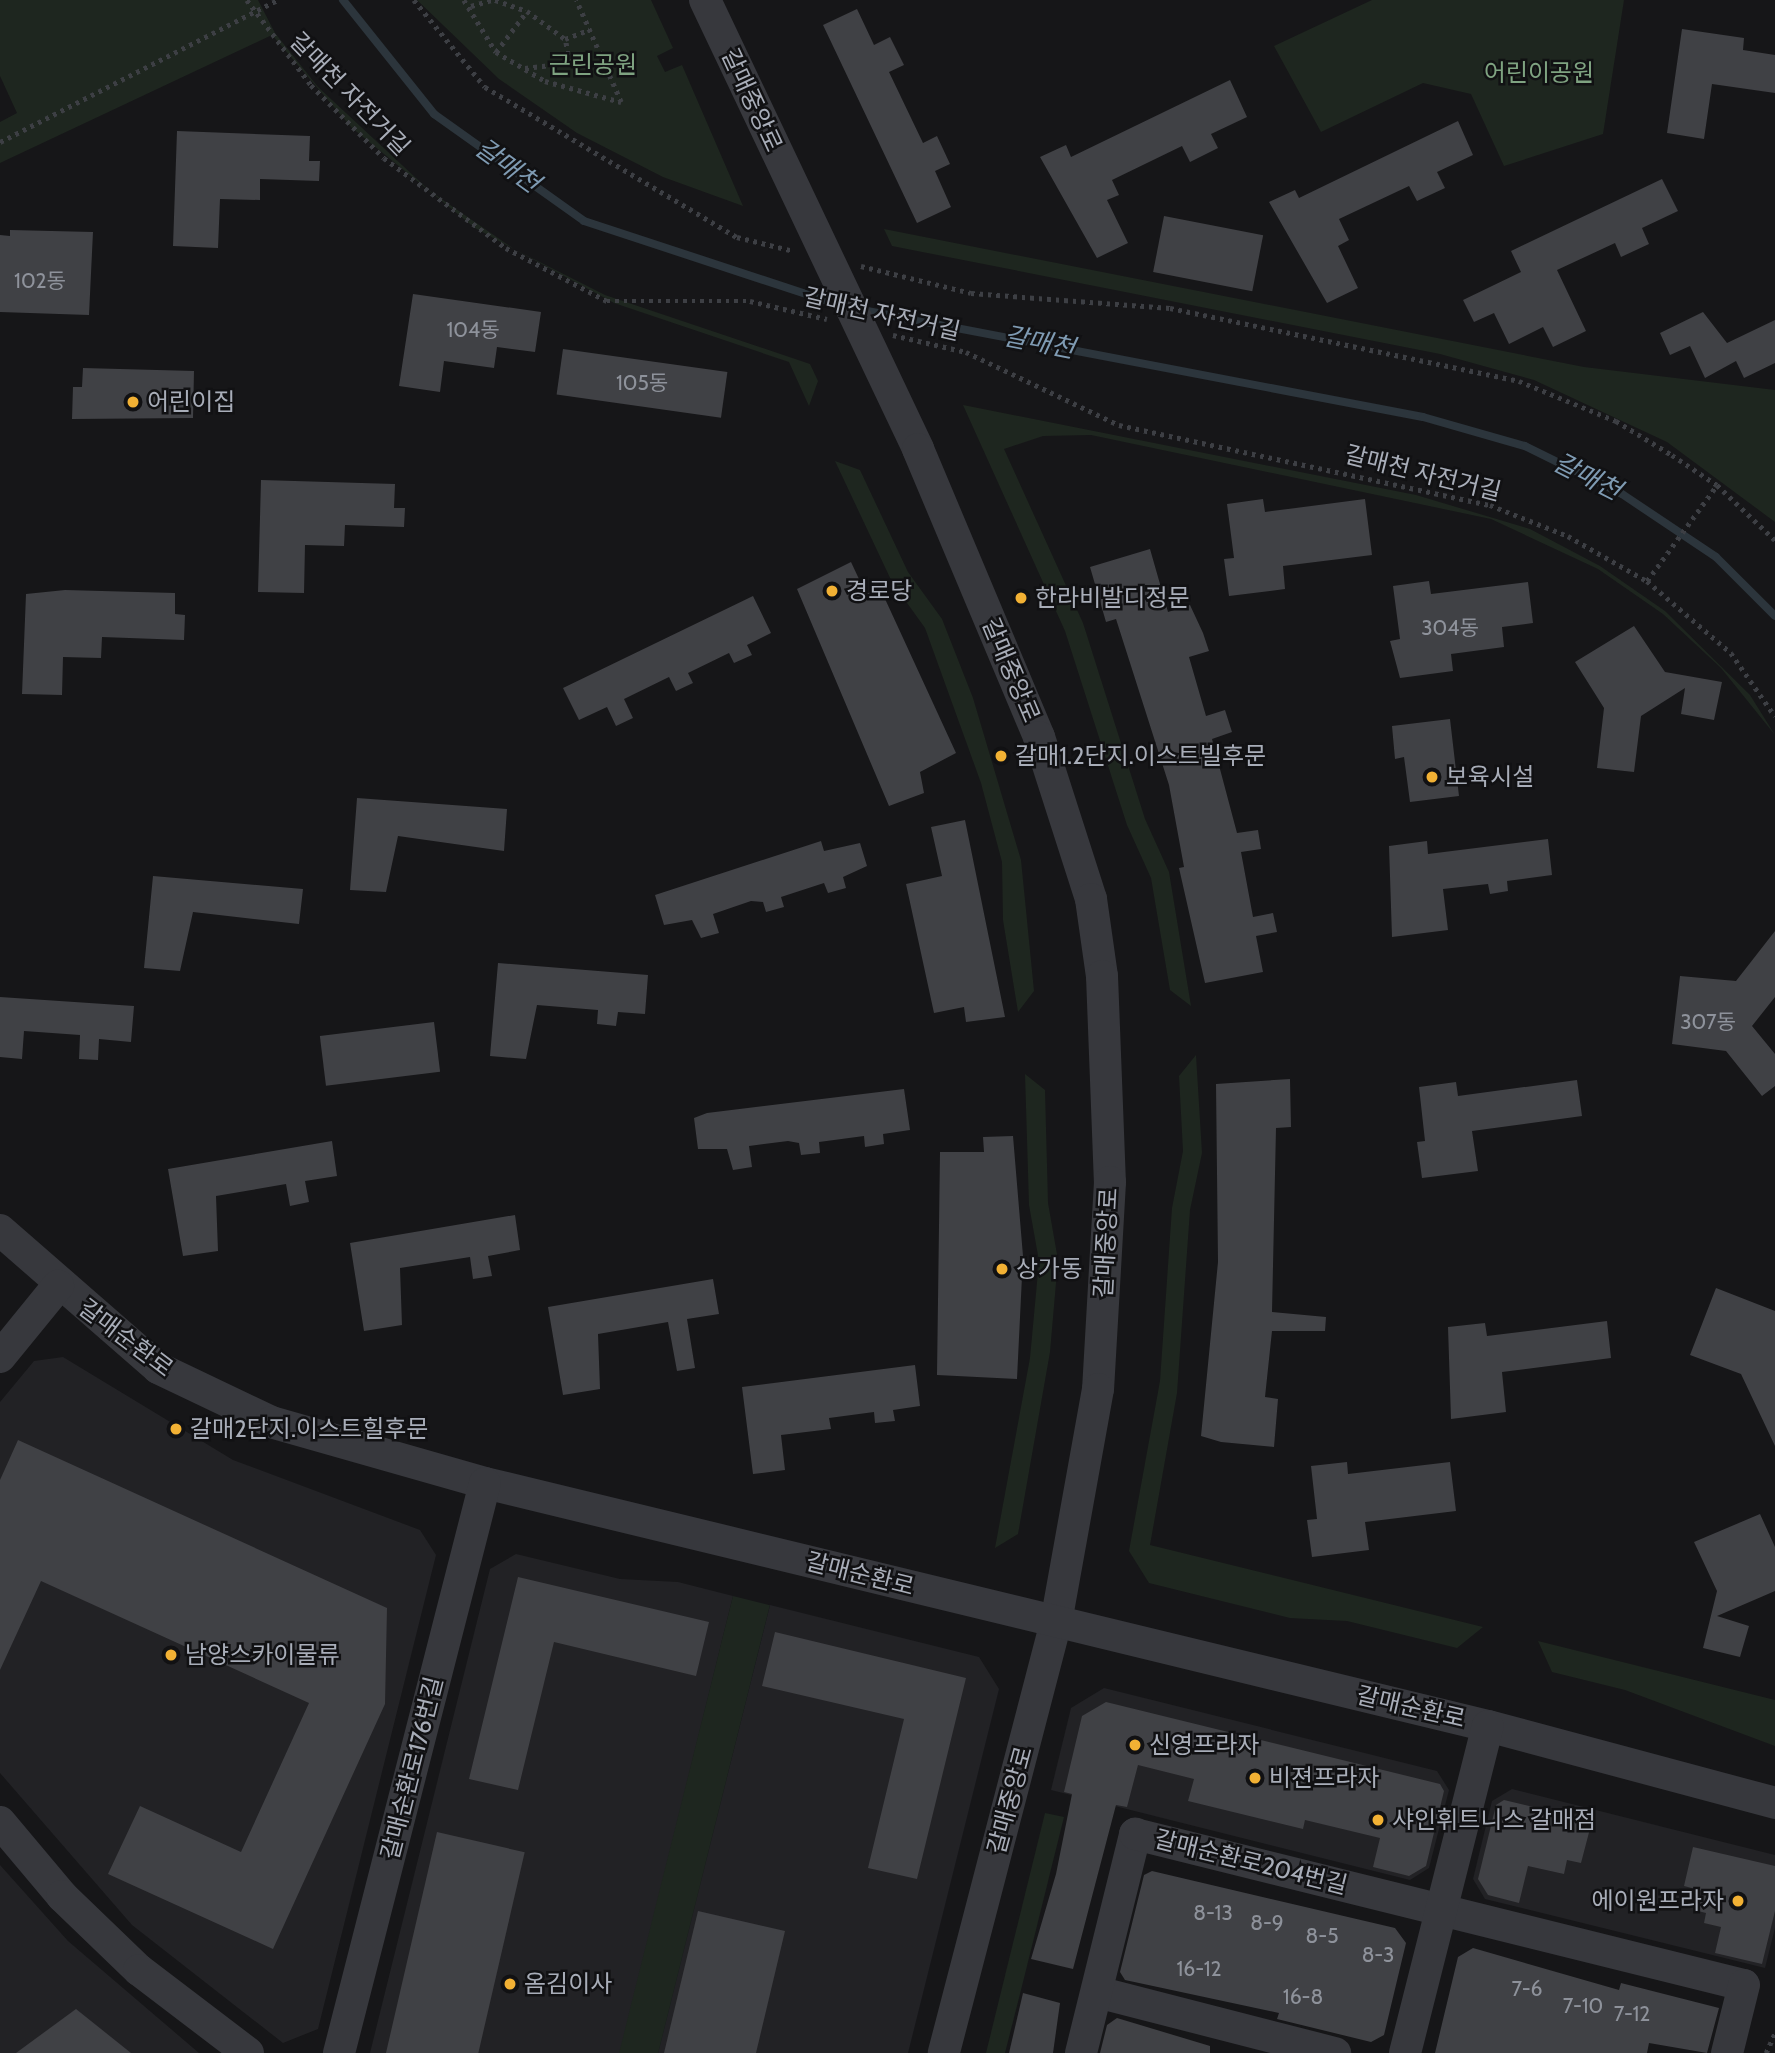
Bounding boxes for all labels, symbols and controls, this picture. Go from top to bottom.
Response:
street label: 갈매천 자전거길 [284,26,416,162]
street label: 갈매중앙로 [716,44,788,156]
park label: 근린공원 [549,51,637,79]
park label: 어린이공원 [1484,59,1594,87]
water label: 갈매천 [469,132,545,200]
house number: 102동 [14,268,66,294]
street label: 갈매천 자전거길 [801,282,963,346]
house number: 104동 [447,317,499,343]
water label: 갈매천 [1001,321,1077,365]
house number: 105동 [616,370,668,396]
place label: 어린이집 [147,388,235,416]
marker: 어린이집 [125,394,141,410]
street label: 갈매천 자전거길 [1342,440,1504,506]
water label: 갈매천 [1548,447,1626,507]
place label: 경로당 [846,577,912,605]
marker: 경로당 [824,583,840,599]
place label: 한라비발디정문 [1035,584,1190,612]
marker: 한라비발디정문 [1013,590,1029,606]
street label: 갈매중앙로 [976,614,1046,726]
house number: 304동 [1421,615,1479,641]
place label: 갈매1.2단지.이스트빌후문 [1015,742,1266,770]
marker: 갈매1.2단지.이스트빌후문 [993,748,1009,764]
place label: 보육시설 [1446,763,1534,791]
marker: 보육시설 [1424,769,1440,785]
house number: 307동 [1680,1009,1736,1035]
street label: 갈매중앙로 [1089,1187,1123,1299]
place label: 상가동 [1016,1255,1082,1283]
marker: 상가동 [994,1261,1010,1277]
street label: 갈매순환로 [73,1293,179,1383]
place label: 갈매2단지.이스트힐후문 [190,1415,428,1443]
marker: 갈매2단지.이스트힐후문 [168,1421,184,1437]
street label: 갈매순환로 [803,1547,917,1601]
place label: 남양스카이물류 [185,1641,340,1669]
marker: 남양스카이물류 [163,1647,179,1663]
street label: 갈매순환로176번길 [375,1674,449,1862]
street label: 갈매순환로 [1354,1681,1468,1733]
place label: 신영프라자 [1149,1731,1259,1759]
marker: 신영프라자 [1127,1737,1143,1753]
street label: 갈매중앙로 [982,1743,1038,1857]
place label: 비젼프라자 [1269,1764,1379,1792]
marker: 비젼프라자 [1247,1770,1263,1786]
place label: 샤인휘트니스 갈매점 [1392,1806,1596,1834]
marker: 샤인휘트니스 갈매점 [1370,1812,1386,1828]
street label: 갈매순환로204번길 [1152,1824,1350,1900]
place label: 에이원프라자 [1592,1887,1724,1915]
marker: 에이원프라자 [1730,1893,1746,1909]
house number: 8-13 [1193,1900,1233,1926]
house number: 8-9 [1250,1910,1284,1936]
house number: 8-5 [1306,1923,1338,1949]
house number: 8-3 [1362,1942,1394,1968]
house number: 16-12 [1176,1956,1222,1982]
place label: 옴김이사 [524,1970,612,1998]
marker: 옴김이사 [502,1976,518,1992]
house number: 7-6 [1511,1976,1543,2002]
house number: 16-8 [1283,1984,1323,2010]
house number: 7-10 [1563,1993,1603,2019]
house number: 7-12 [1614,2001,1650,2027]

